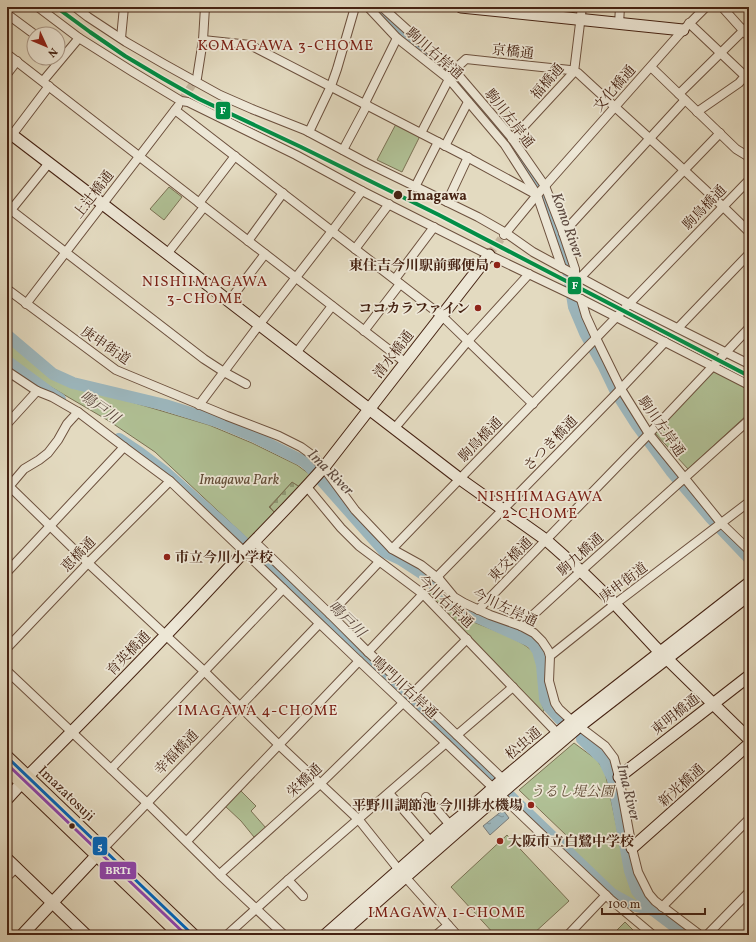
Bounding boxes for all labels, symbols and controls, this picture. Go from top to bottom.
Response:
street label: 駒川右岸通 [401,24,467,84]
north arrow [26,26,66,66]
district label: KOMAGAWA 3-CHOME [198,36,374,57]
street label: 京橋通 [491,41,535,64]
text: N [44,44,60,60]
street label: 福橋通 [527,60,569,104]
street label: 文化橋通 [590,62,641,116]
street label: 駒川左岸通 [480,85,538,152]
line badge: F [215,101,231,120]
text: F [220,104,227,119]
street label: 上辻橋通 [69,167,119,223]
street label: 駒鳥橋通 [679,181,731,235]
place label: Imagawa [407,187,467,206]
marker: Imagawa [392,189,404,201]
water label: Komo River [545,190,588,262]
place label: 東住吉今川駅前郵便局 [349,257,489,276]
marker: 東住吉今川駅前郵便局 [492,260,502,270]
district label: NISHIIMAGAWA 3-CHOME [142,272,268,310]
line badge: F [567,276,582,295]
text: F [572,279,579,294]
place label: ココカラファイン [358,300,470,319]
marker: ココカラファイン [473,303,483,313]
street label: 庚申街道 [77,323,134,370]
street label: 清水橋通 [369,327,419,383]
water label: 鳴戸川 [75,387,125,431]
street label: 駒川左岸通 [633,393,689,461]
street label: さつき橋通 [520,412,582,476]
street label: 駒鳥橋通 [455,413,507,467]
water label: Ima River [302,445,358,501]
park label: Imagawa Park [199,471,280,490]
district label: NISHIIMAGAWA 2-CHOME [477,487,603,525]
street label: 駒九橋通 [554,529,608,581]
street label: 恵橋通 [58,533,101,577]
street label: 東交橋通 [485,533,537,587]
place label: 市立今川小学校 [175,549,273,568]
marker: 市立今川小学校 [162,552,172,562]
street label: 庚申街道 [596,559,652,608]
street label: 今川右岸通 [413,571,477,633]
street label: 今川左岸通 [469,585,540,632]
water label: 鳴戸川 [322,597,371,645]
street label: 育英橋通 [103,627,155,681]
street label: 鳴門川右岸通 [367,653,441,724]
street label: 東明橋通 [648,690,704,740]
district label: IMAGAWA 4-CHOME [177,701,339,722]
street label: 松虫通 [502,723,546,765]
street label: 幸福橋通 [151,726,203,780]
street label: 栄橋通 [283,760,327,802]
street label: 新光橋通 [655,760,709,812]
street label: Imazatosuji [33,762,99,826]
water label: Ima River [610,762,645,823]
park label: うるし堤公園 [530,783,616,802]
place label: 平野川調節池 今川排水機場 [352,797,523,816]
marker: 平野川調節池 今川排水機場 [526,800,536,810]
unlabelled marker [67,821,77,831]
place label: 大阪市立白鷺中学校 [508,833,634,852]
line badge: 5 [92,836,108,856]
marker: 大阪市立白鷺中学校 [495,836,505,846]
text: 5 [97,840,103,855]
line badge: BRT1 [99,861,137,880]
text: BRT1 [105,864,131,879]
scale bar [602,890,705,916]
text: 100 m [608,897,641,913]
district label: IMAGAWA 1-CHOME [368,903,526,924]

